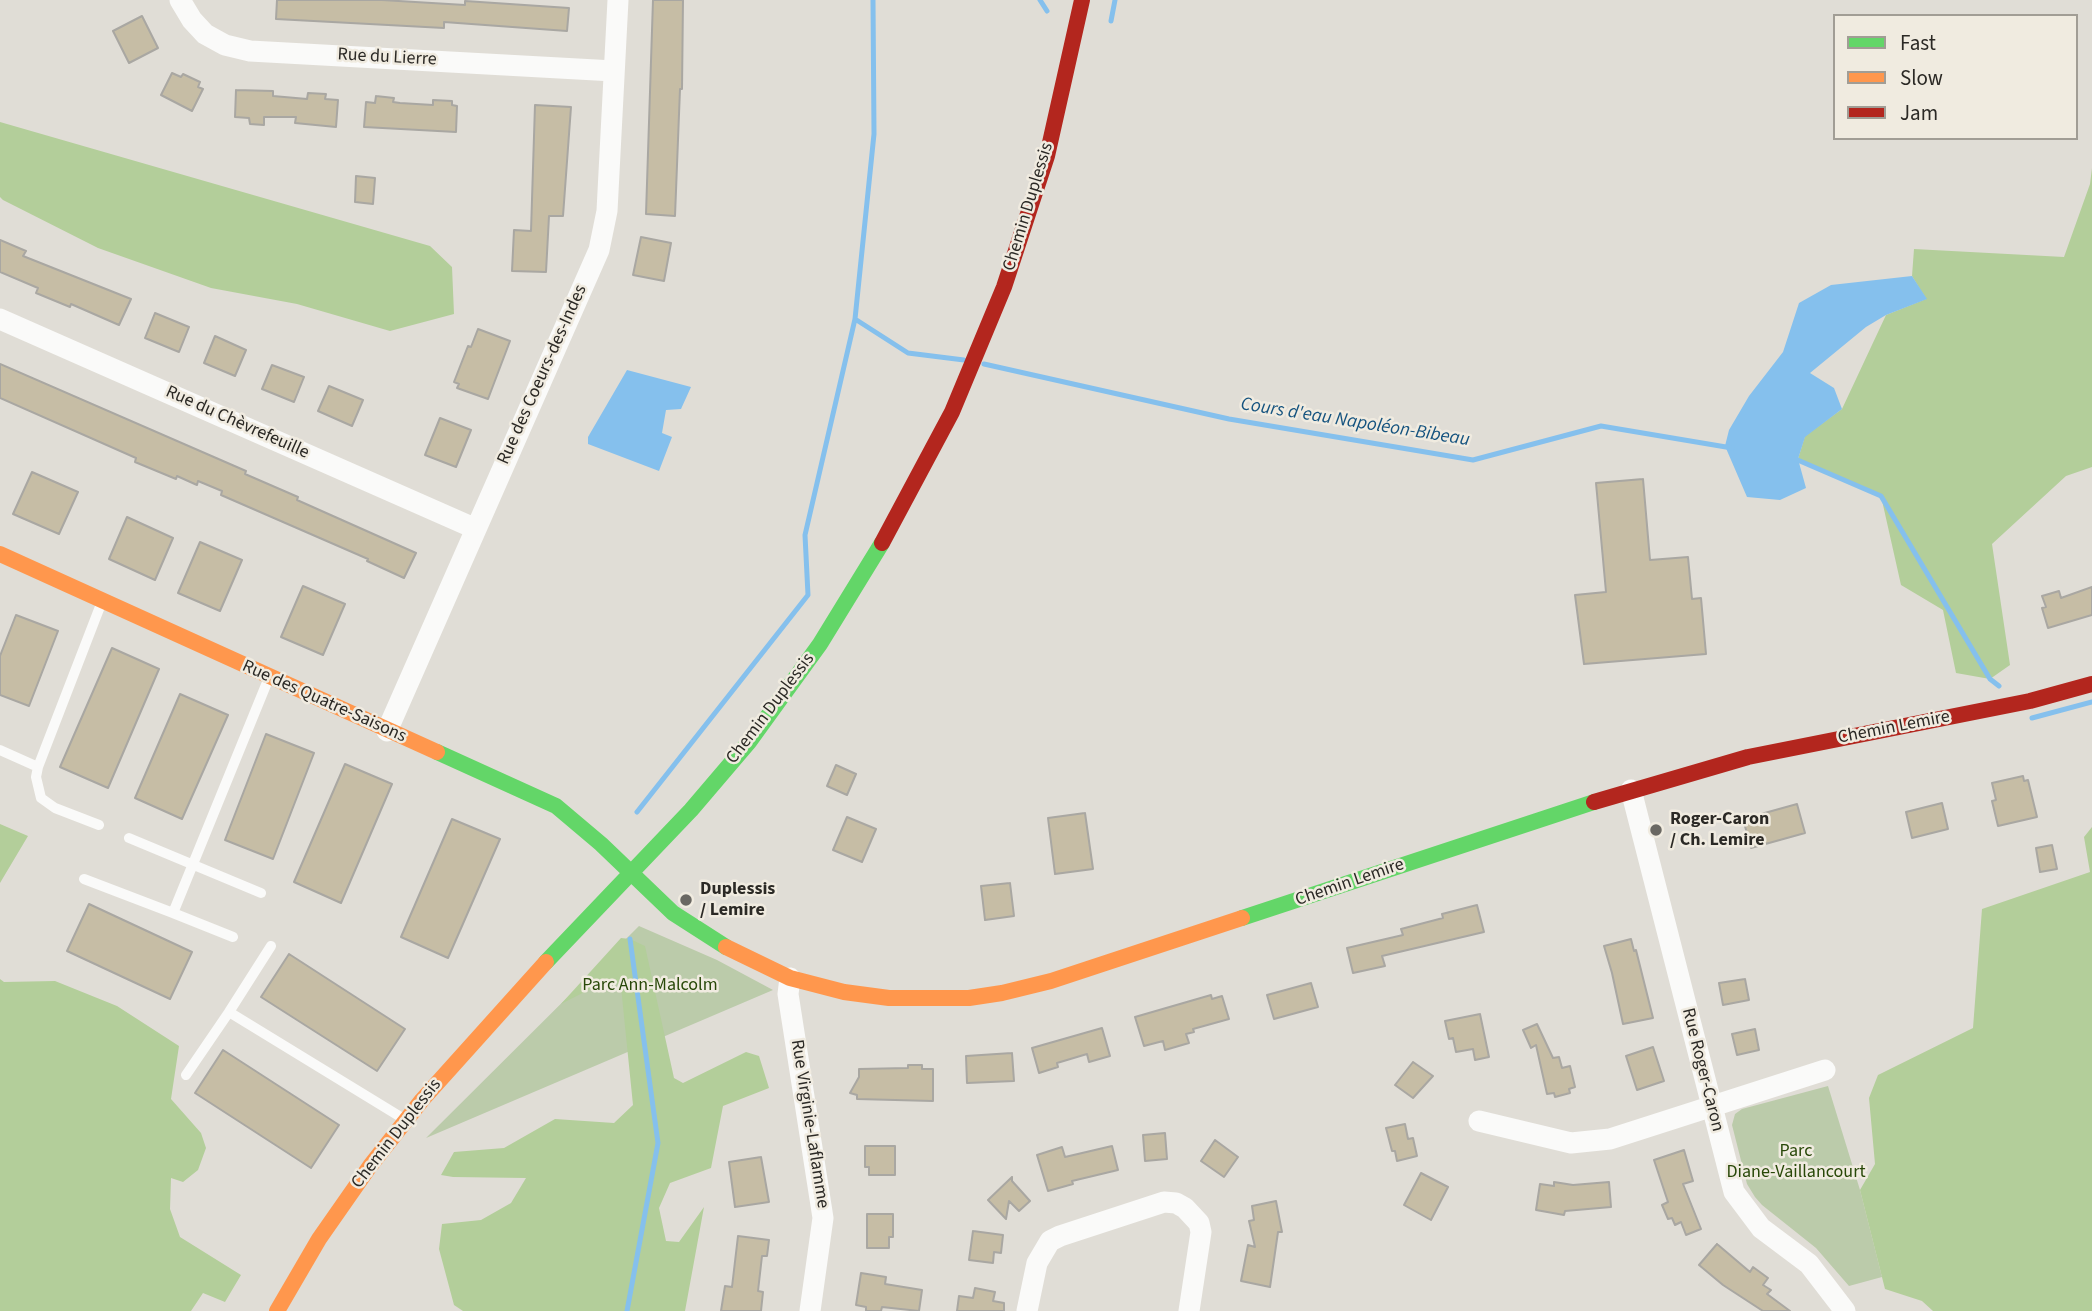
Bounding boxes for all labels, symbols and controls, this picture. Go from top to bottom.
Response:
legend [1833,14,2078,140]
text: Fast [1900,28,1936,58]
street label: Rue du Lierre [337,45,437,71]
text: Slow [1900,63,1943,93]
text: Jam [1900,98,1938,128]
street label: Chemin Duplessis [999,140,1059,274]
street label: Rue des Coeurs-des-Indes [494,282,592,468]
street label: Rue du Chèvrefeuille [162,382,312,464]
water label: Cours d'eau Napoléon-Bibeau [1239,394,1471,452]
street label: Chemin Duplessis [722,649,820,769]
street label: Rue des Quatre-Saisons [239,656,409,748]
street label: Chemin Lemire [1836,707,1952,749]
place label: Roger-Caron / Ch. Lemire [1670,809,1769,852]
marker: Roger-Caron / Ch. Lemire [1648,822,1664,838]
street label: Chemin Lemire [1293,854,1407,912]
place label: Duplessis / Lemire [700,879,775,922]
marker: Duplessis / Lemire [678,892,694,908]
park label: Parc Ann-Malcolm [582,975,718,997]
street label: Rue Roger-Caron [1676,1006,1728,1134]
street label: Rue Virginie-Laflamme [785,1038,833,1210]
street label: Chemin Duplessis [347,1075,447,1193]
park label: Parc Diane-Vaillancourt [1727,1141,1865,1184]

